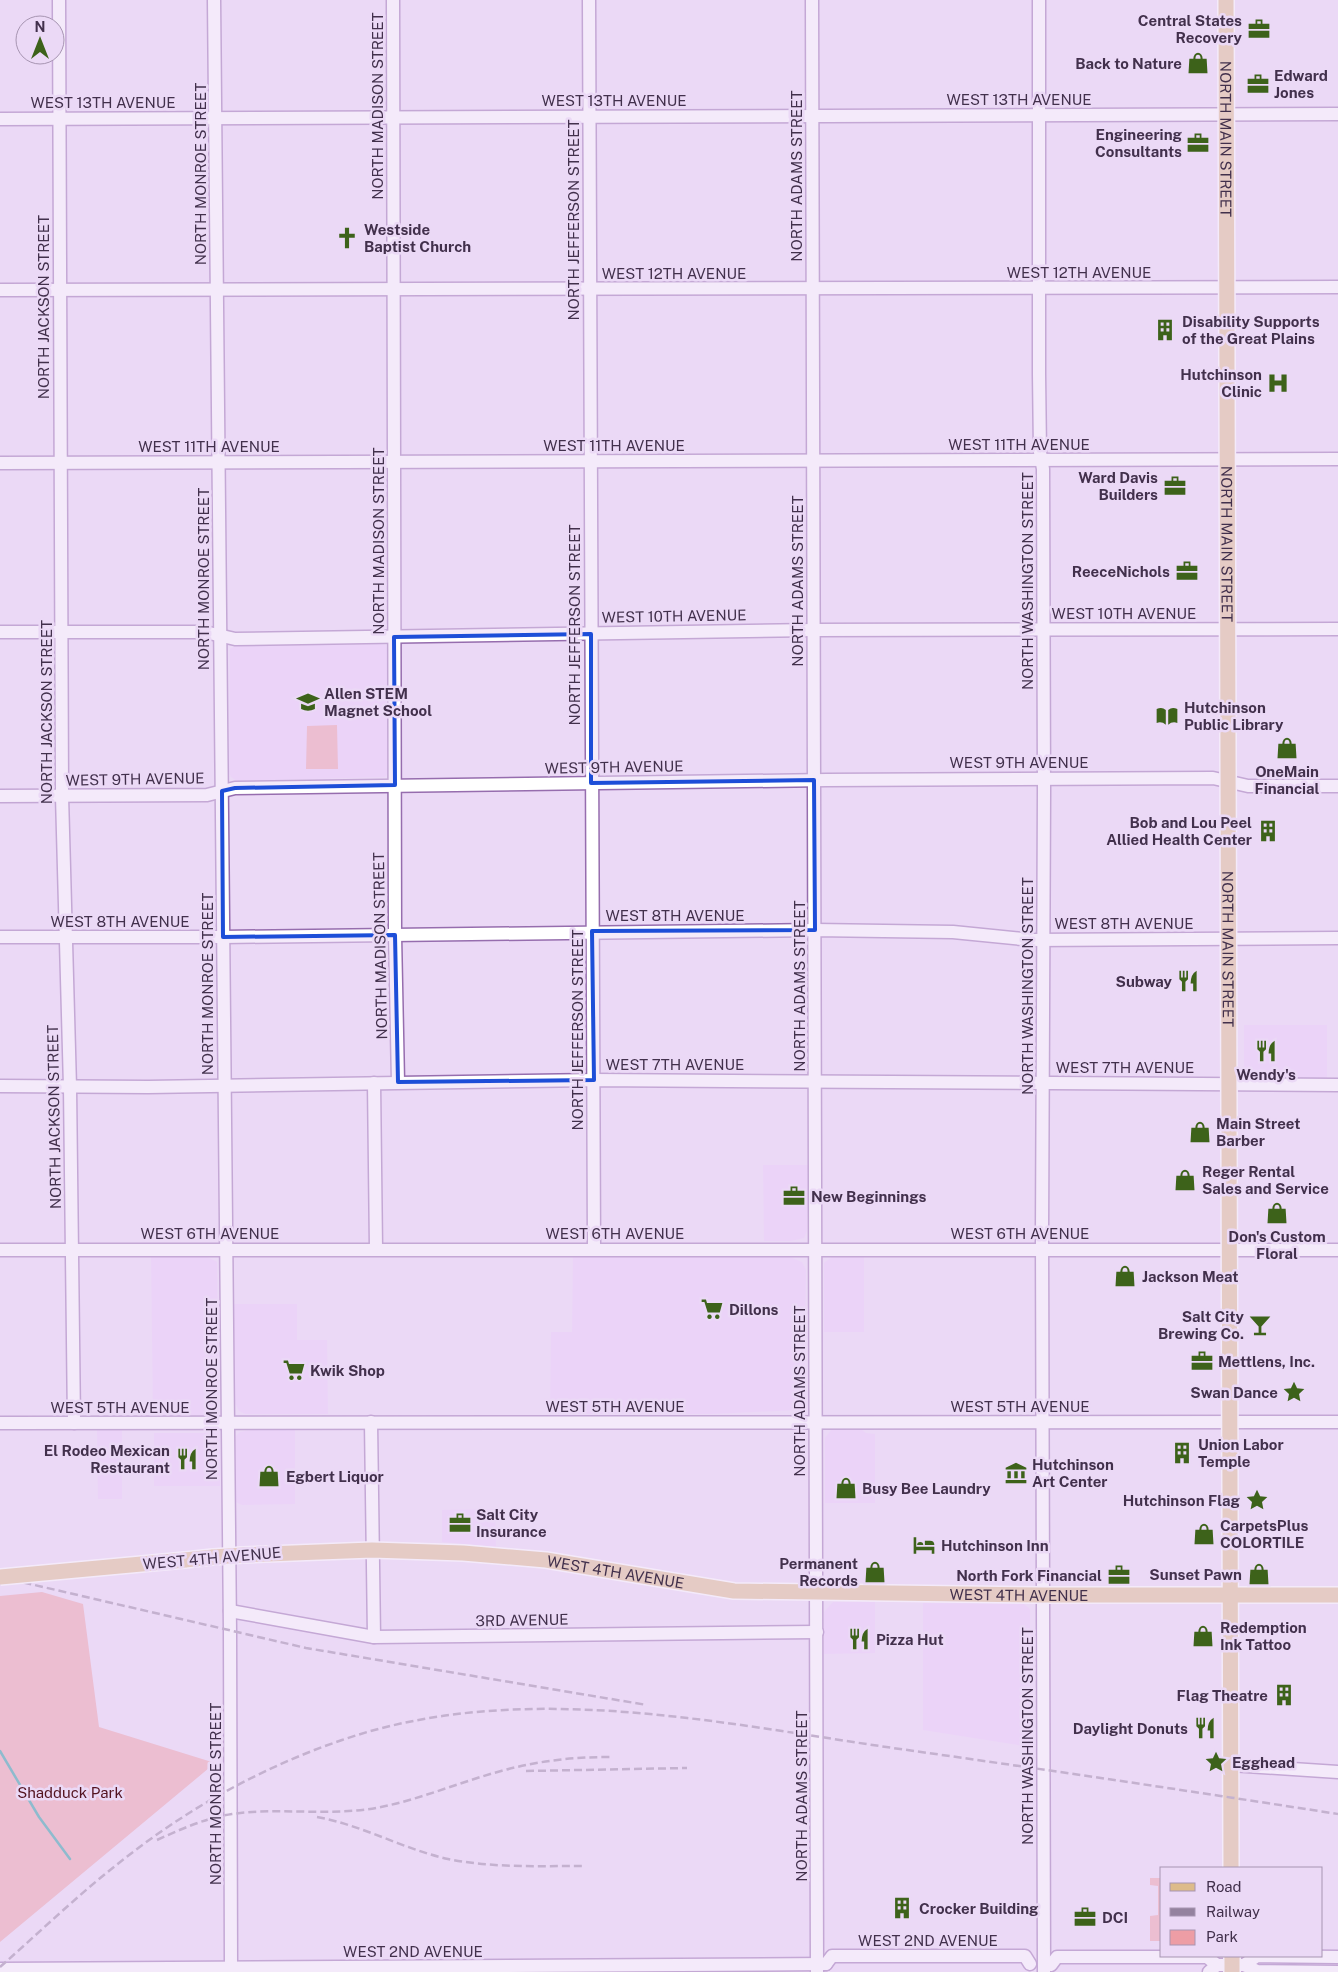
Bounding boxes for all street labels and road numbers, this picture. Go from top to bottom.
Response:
street label: NORTH MADISON STREET [369,12,386,200]
street label: NORTH MAIN STREET [1218,61,1235,217]
street label: NORTH MONROE STREET [192,83,209,265]
street label: NORTH ADAMS STREET [788,90,805,262]
street label: WEST 13TH AVENUE [946,91,1092,108]
street label: WEST 13TH AVENUE [541,92,687,109]
street label: WEST 13TH AVENUE [30,94,176,111]
street label: NORTH JEFFERSON STREET [565,119,582,321]
street label: NORTH JACKSON STREET [35,215,52,399]
street label: WEST 12TH AVENUE [1007,264,1151,281]
street label: WEST 12TH AVENUE [602,265,746,282]
street label: WEST 11TH AVENUE [948,436,1090,453]
street label: WEST 11TH AVENUE [543,437,685,454]
street label: WEST 11TH AVENUE [138,438,280,455]
street label: NORTH MADISON STREET [370,447,387,635]
street label: NORTH MAIN STREET [1219,466,1236,622]
street label: NORTH WASHINGTON STREET [1019,472,1036,690]
street label: NORTH MONROE STREET [195,488,212,670]
street label: NORTH ADAMS STREET [789,495,806,667]
street label: NORTH JEFFERSON STREET [566,524,583,726]
street label: WEST 10TH AVENUE [1052,605,1196,622]
street label: WEST 10TH AVENUE [601,606,747,626]
street label: NORTH JACKSON STREET [38,620,55,804]
street label: WEST 9TH AVENUE [950,754,1088,771]
street label: WEST 9TH AVENUE [544,757,684,777]
street label: WEST 9TH AVENUE [65,769,205,789]
street label: NORTH MADISON STREET [370,852,390,1040]
street label: NORTH MAIN STREET [1220,871,1237,1027]
street label: NORTH WASHINGTON STREET [1019,877,1036,1095]
street label: NORTH MONROE STREET [199,893,216,1075]
street label: NORTH ADAMS STREET [791,900,808,1072]
street label: WEST 8TH AVENUE [605,907,745,924]
street label: WEST 8TH AVENUE [50,913,190,930]
street label: WEST 8TH AVENUE [1054,915,1194,932]
street label: NORTH JEFFERSON STREET [569,929,586,1131]
street label: NORTH JACKSON STREET [44,1025,64,1209]
street label: WEST 7TH AVENUE [606,1056,744,1073]
street label: WEST 7TH AVENUE [1056,1059,1194,1076]
street label: WEST 6TH AVENUE [141,1225,279,1242]
street label: WEST 6TH AVENUE [546,1225,684,1242]
street label: WEST 6TH AVENUE [951,1225,1089,1242]
street label: NORTH MONROE STREET [203,1298,220,1480]
street label: NORTH ADAMS STREET [791,1305,808,1477]
street label: WEST 5TH AVENUE [545,1398,685,1415]
street label: WEST 5TH AVENUE [950,1398,1090,1415]
street label: WEST 5TH AVENUE [50,1399,190,1416]
street label: WEST 4TH AVENUE [142,1543,282,1573]
street label: WEST 4TH AVENUE [546,1552,685,1591]
street label: WEST 4TH AVENUE [949,1585,1088,1604]
street label: 3RD AVENUE [475,1611,569,1629]
street label: NORTH WASHINGTON STREET [1019,1627,1036,1845]
street label: NORTH MONROE STREET [207,1703,224,1885]
street label: NORTH ADAMS STREET [793,1710,810,1882]
street label: WEST 2ND AVENUE [858,1932,998,1949]
street label: WEST 2ND AVENUE [343,1943,483,1960]

